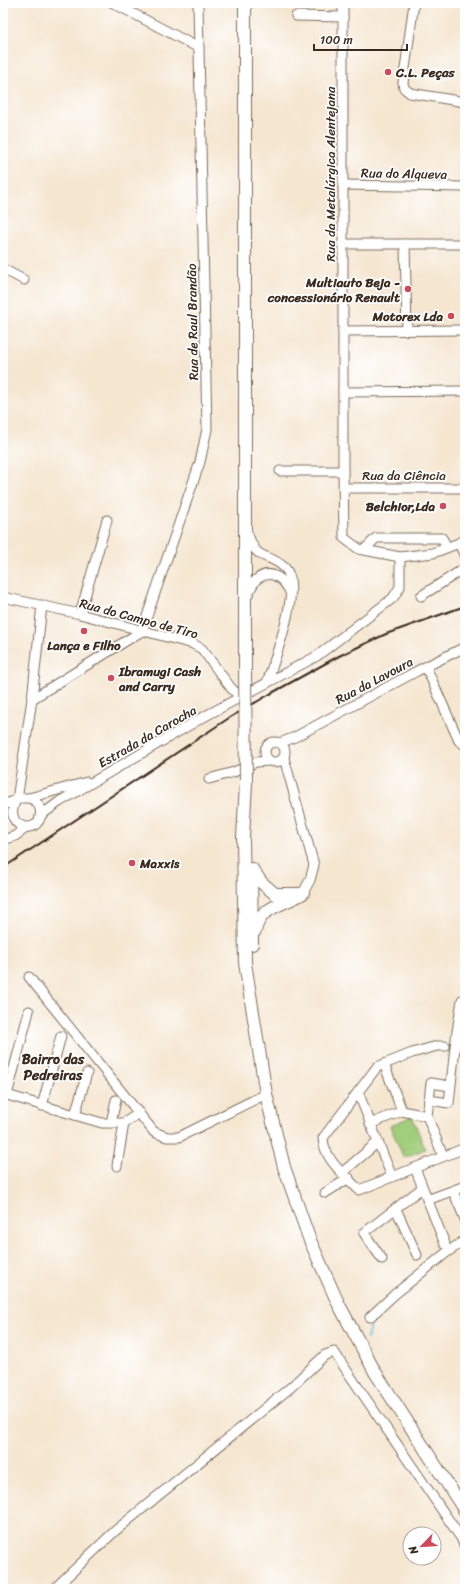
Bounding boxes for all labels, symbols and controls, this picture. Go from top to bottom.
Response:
scale bar [314,26,407,52]
text: 100 m [320,29,353,51]
place label: C.L. Peças [395,61,455,84]
marker: C.L. Peças [383,67,393,77]
street label: Rua da Metalúrgica Alentejana [319,86,342,262]
street label: Rua do Alqueva [361,161,448,186]
street label: Rua de Raul Brandão [180,263,205,381]
place label: Multiauto Beja - concessionário Renault [267,271,400,309]
marker: Multiauto Beja - concessionário Renault [403,284,413,294]
place label: Motorex Lda [372,305,443,328]
marker: Motorex Lda [446,311,456,321]
street label: Rua da Ciência [362,464,446,487]
place label: Belchior,Lda [366,495,435,518]
marker: Belchior,Lda [438,501,448,511]
street label: Rua do Campo de Tiro [77,592,201,645]
marker: Lança e Filho [79,626,89,636]
place label: Lança e Filho [47,634,121,657]
street label: Rua da Lavoura [331,650,418,711]
place label: Ibramugi Cash and Carry [118,660,201,698]
marker: Ibramugi Cash and Carry [106,673,116,683]
street label: Estrada da Carocha [94,699,201,774]
place label: Maxxis [139,852,180,875]
marker: Maxxis [127,858,137,868]
district label: Bairro das Pedreiras [22,1047,85,1088]
north arrow [402,1526,442,1566]
text: N [403,1542,424,1558]

